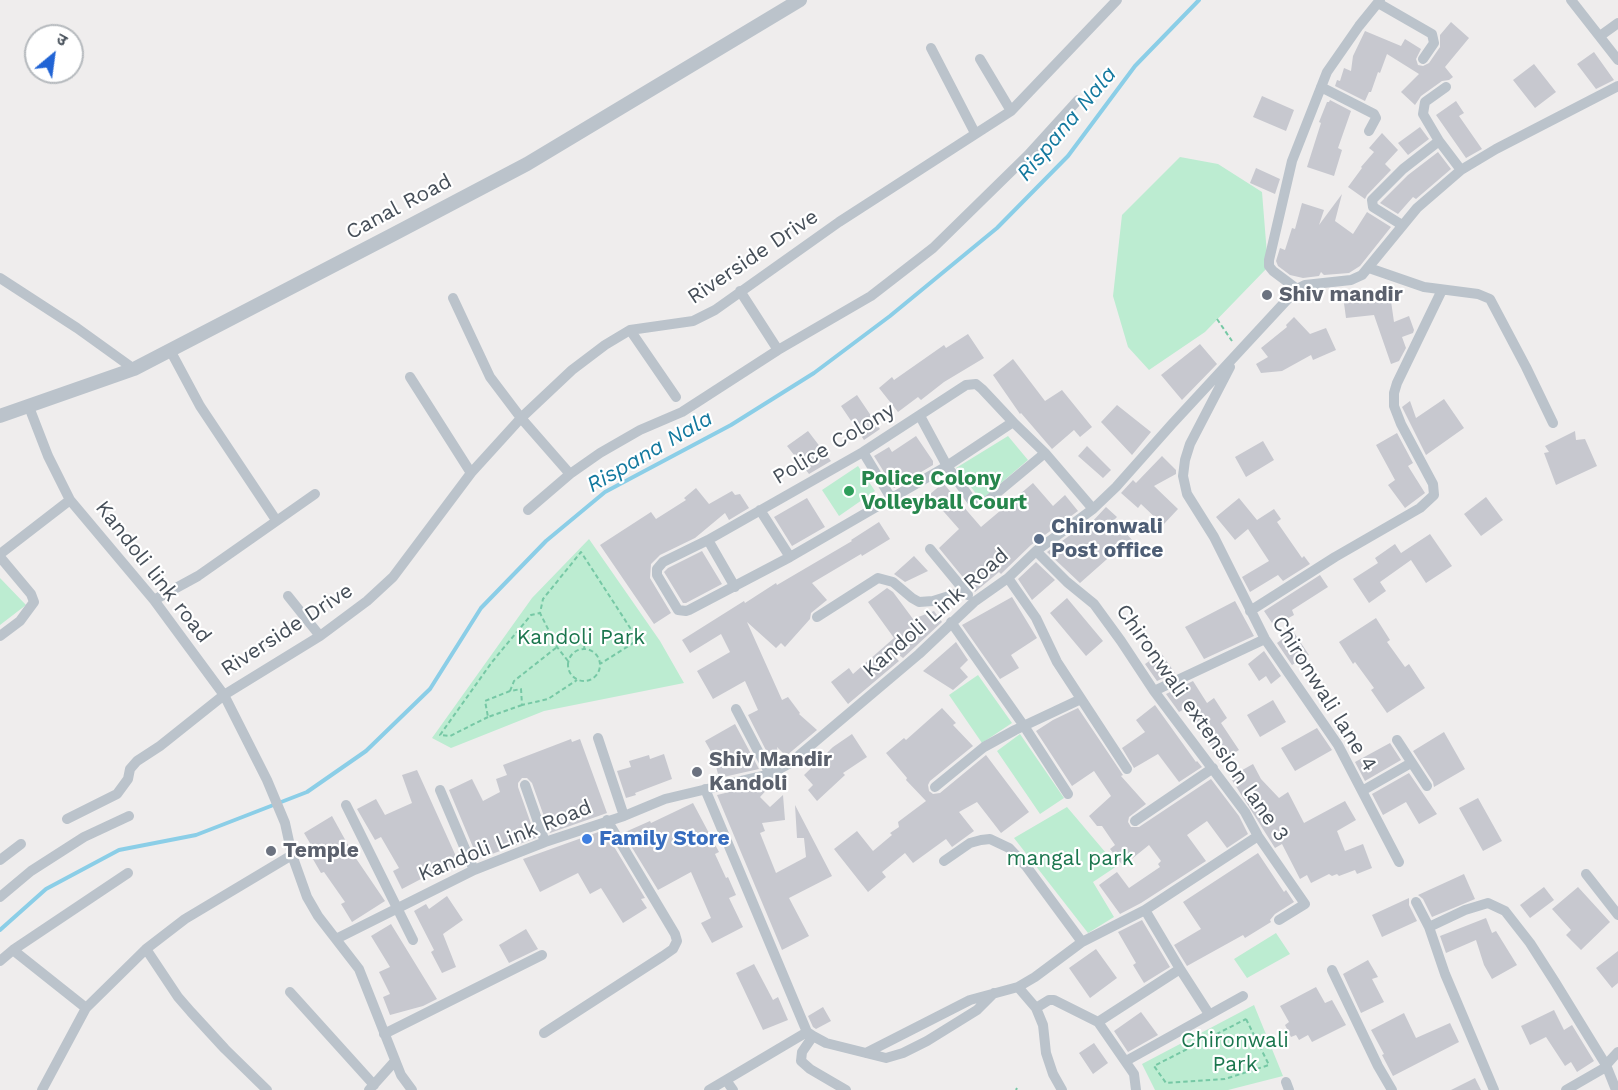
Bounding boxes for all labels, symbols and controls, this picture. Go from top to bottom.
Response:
north arrow [24,24,84,84]
text: उ [53,29,71,50]
water label: Rispana Nala [1012,61,1122,187]
street label: Canal Road [342,169,456,245]
street label: Riverside Drive [683,204,823,310]
place label: Shiv mandir [1279,282,1403,308]
marker: Shiv mandir [1260,288,1274,302]
street label: Police Colony [768,398,900,490]
water label: Rispana Nala [582,405,718,499]
place label: Police Colony Volleyball Court [861,466,1027,516]
marker: Police Colony Volleyball Court [842,484,856,498]
street label: Kandoli link road [90,496,216,648]
place label: Chironwali Post office [1051,514,1163,564]
marker: Chironwali Post office [1032,532,1046,546]
street label: Kandoli Link Road [858,543,1014,683]
street label: Riverside Drive [216,578,358,682]
street label: Chironwali extension lane 3 [1110,599,1294,847]
street label: Chironwali lane 4 [1266,612,1382,776]
park label: Kandoli Park [517,625,645,651]
place label: Shiv Mandir Kandoli [709,747,832,797]
marker: Shiv Mandir Kandoli [690,765,704,779]
street label: Kandoli Link Road [415,795,595,887]
place label: Family Store [599,826,730,852]
marker: Family Store [580,832,594,846]
place label: Temple [283,838,359,864]
marker: Temple [264,844,278,858]
park label: mangal park [1006,846,1134,872]
park label: Chironwali Park [1181,1028,1289,1078]

